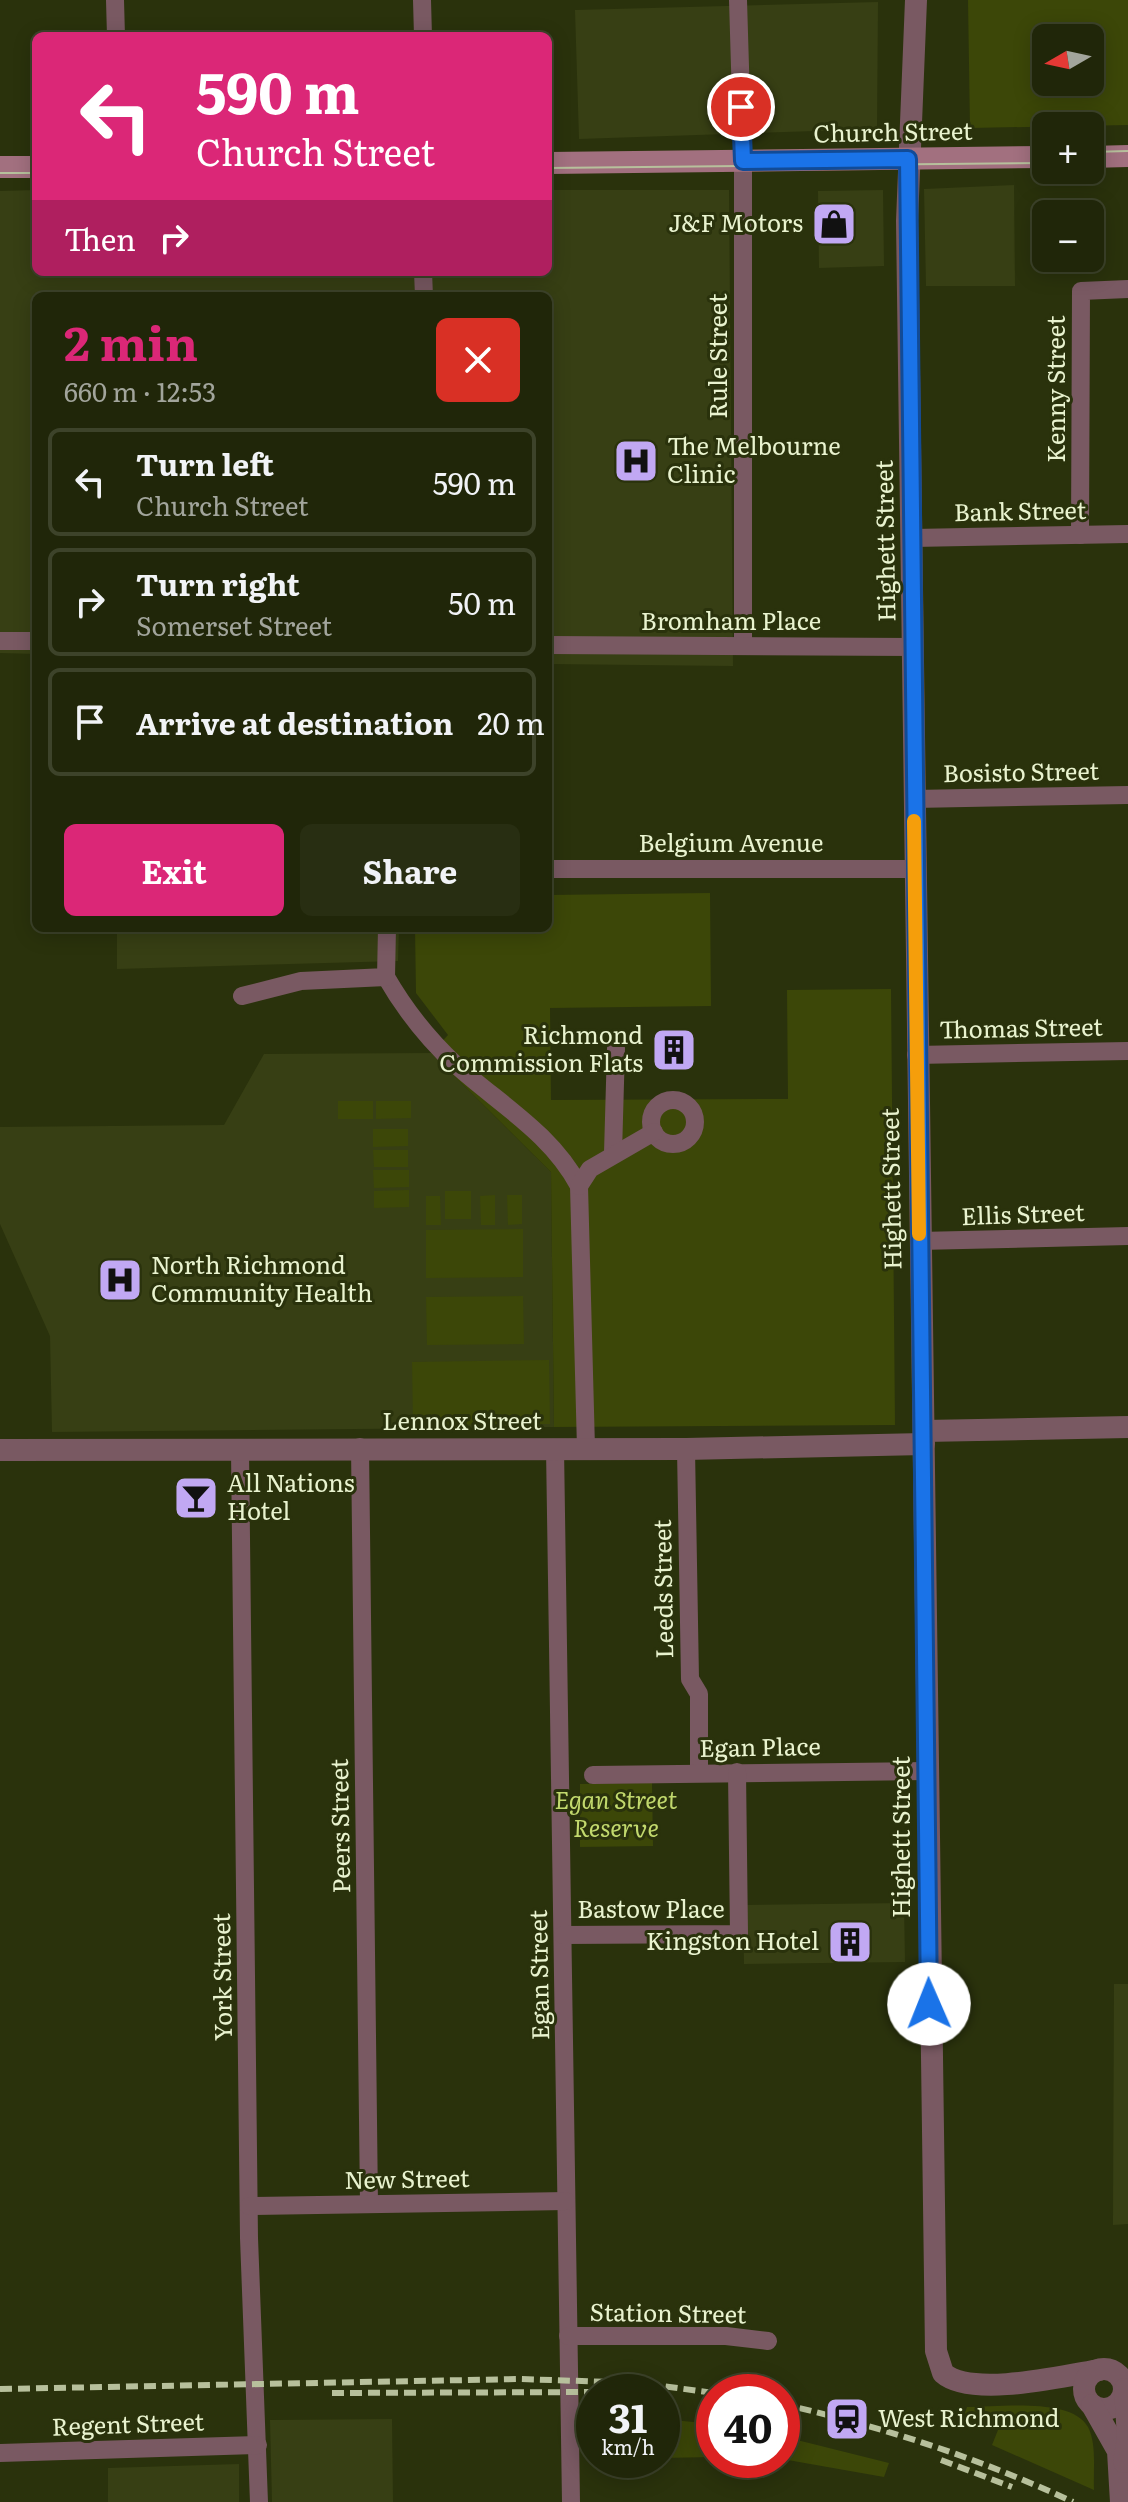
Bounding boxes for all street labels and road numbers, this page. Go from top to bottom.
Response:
street label: Church Street [813,112,973,149]
street label: Rule Street [699,293,734,419]
street label: Kenny Street [1037,315,1072,463]
street label: Highett Street [865,459,902,622]
street label: Bank Street [953,491,1087,528]
street label: Bromham Place [641,602,821,637]
street label: Bosisto Street [943,752,1100,789]
street label: Belgium Avenue [639,824,823,859]
street label: Thomas Street [939,1008,1103,1045]
street label: Highett Street [871,1107,908,1270]
street label: Ellis Street [961,1193,1086,1232]
street label: Lennox Street [382,1402,542,1437]
street label: Leeds Street [643,1519,680,1659]
street label: Egan Place [699,1727,821,1764]
street label: Highett Street [882,1756,917,1918]
street label: Peers Street [320,1758,357,1894]
street label: Bastow Place [577,1890,725,1925]
street label: Egan Street [519,1909,556,2041]
street label: York Street [202,1913,239,2041]
street label: New Street [344,2159,470,2196]
street label: Station Street [589,2293,747,2330]
street label: Regent Street [51,2402,205,2443]

